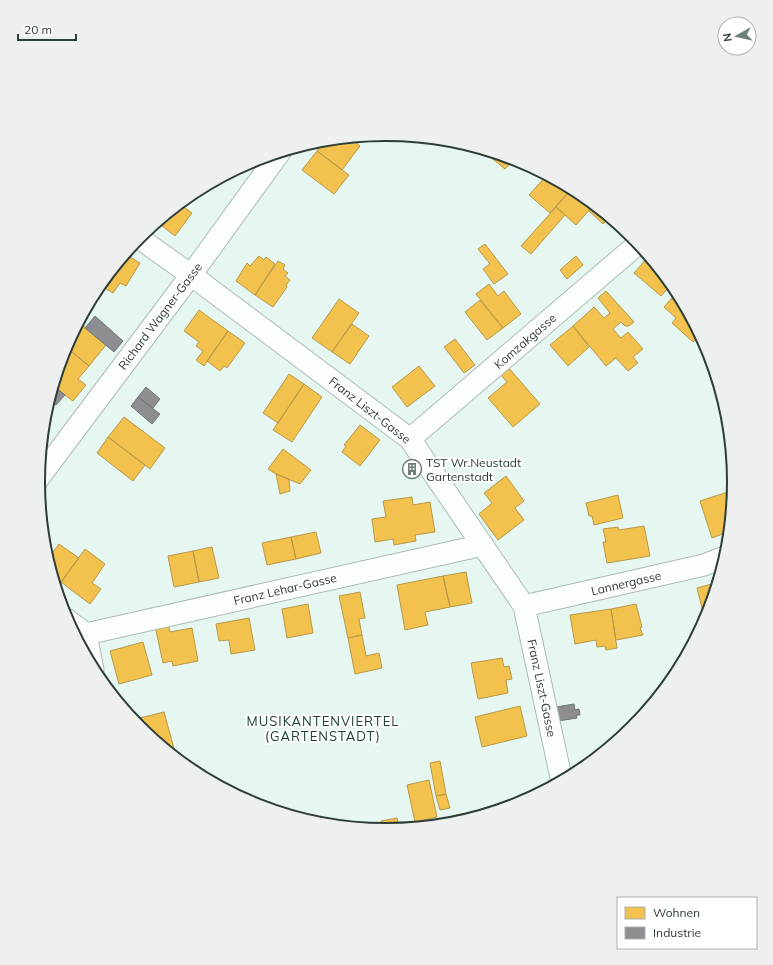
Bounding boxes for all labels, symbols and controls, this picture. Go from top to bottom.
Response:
scale bar [18,16,76,42]
north arrow [717,16,757,56]
text: 20 m [24,22,52,37]
text: N [720,32,735,42]
street label: Richard Wagner-Gasse [115,259,205,373]
street label: Komzakgasse [491,310,559,372]
street label: Franz Liszt-Gasse [326,373,414,447]
place label: TST Wr.Neustadt Gartenstadt [426,455,521,484]
building icon: TST Wr.Neustadt Gartenstadt [401,458,423,480]
street label: Lannergasse [589,568,663,598]
street label: Franz Lehar-Gasse [232,570,338,608]
street label: Franz Liszt-Gasse [524,638,560,738]
district label: MUSIKANTENVIERTEL (GARTENSTADT) [247,713,399,744]
legend [617,897,757,949]
text: Wohnen [653,905,700,920]
text: Industrie [653,925,701,940]

